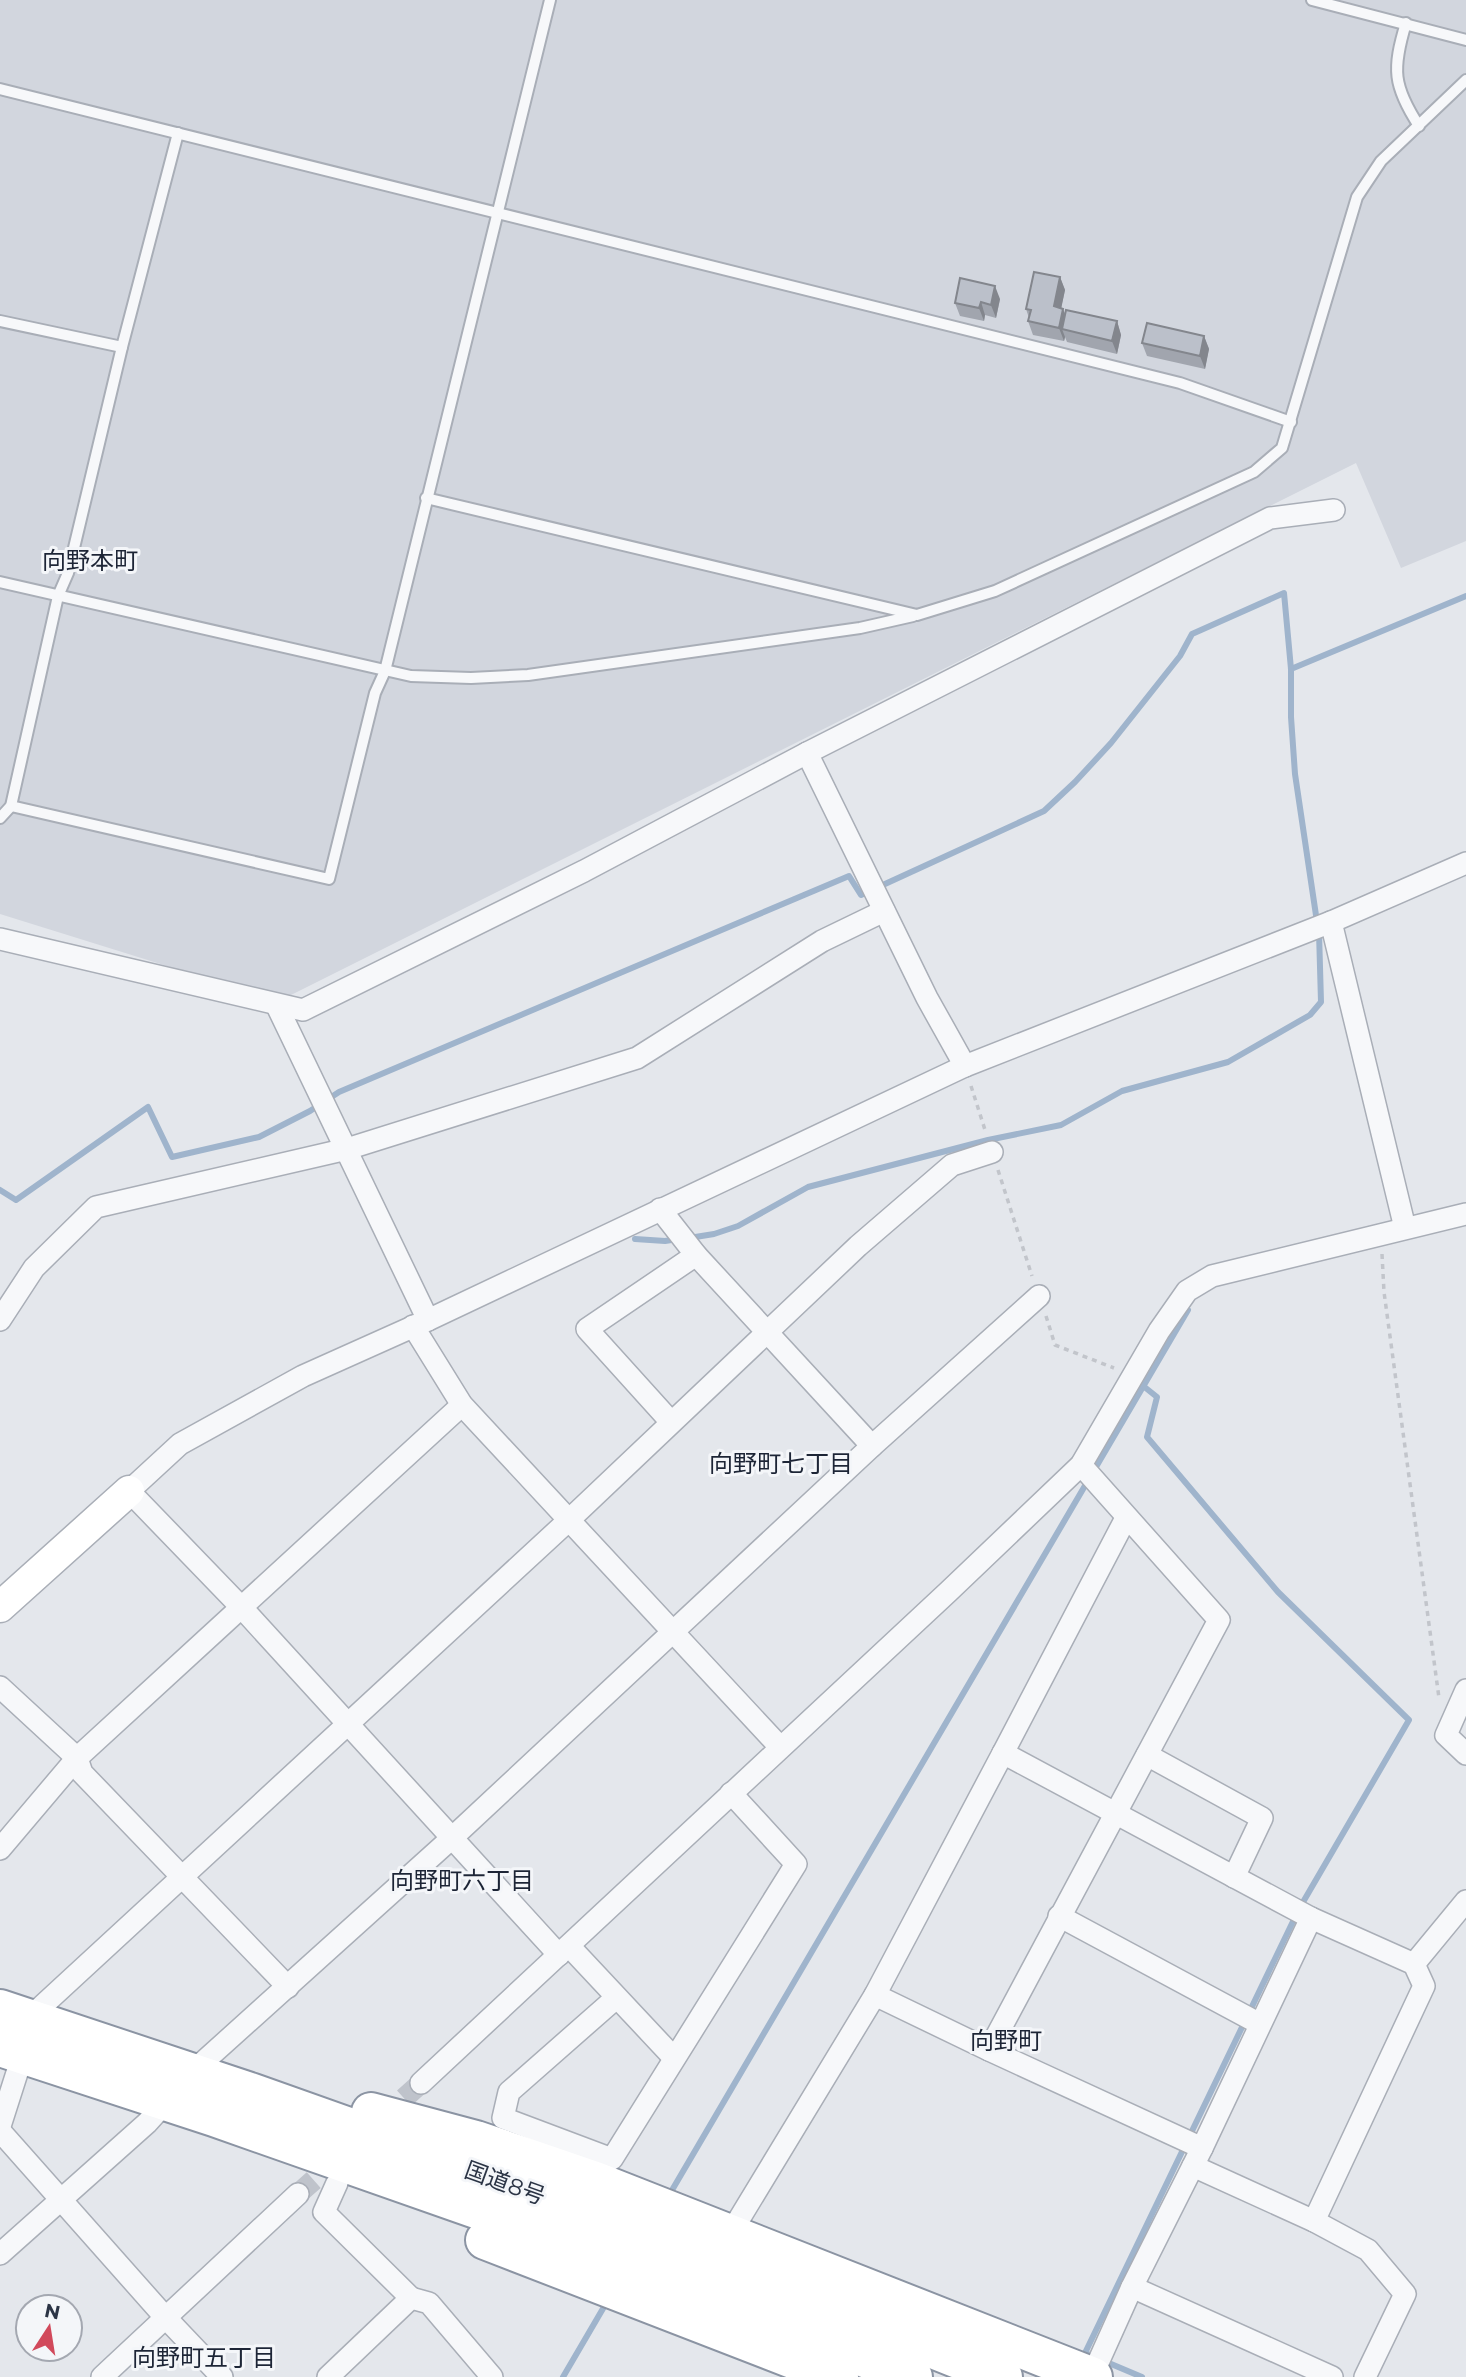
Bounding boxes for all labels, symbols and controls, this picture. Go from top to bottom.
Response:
district label: 向野本町 [42,546,138,575]
district label: 向野町七丁目 [709,1449,853,1478]
district label: 向野町六丁目 [390,1866,534,1895]
district label: 向野町 [970,2026,1042,2055]
street label: 国道8号 [461,2156,549,2210]
north arrow [14,2293,84,2363]
text: N [43,2299,62,2325]
district label: 向野町五丁目 [132,2343,276,2372]

